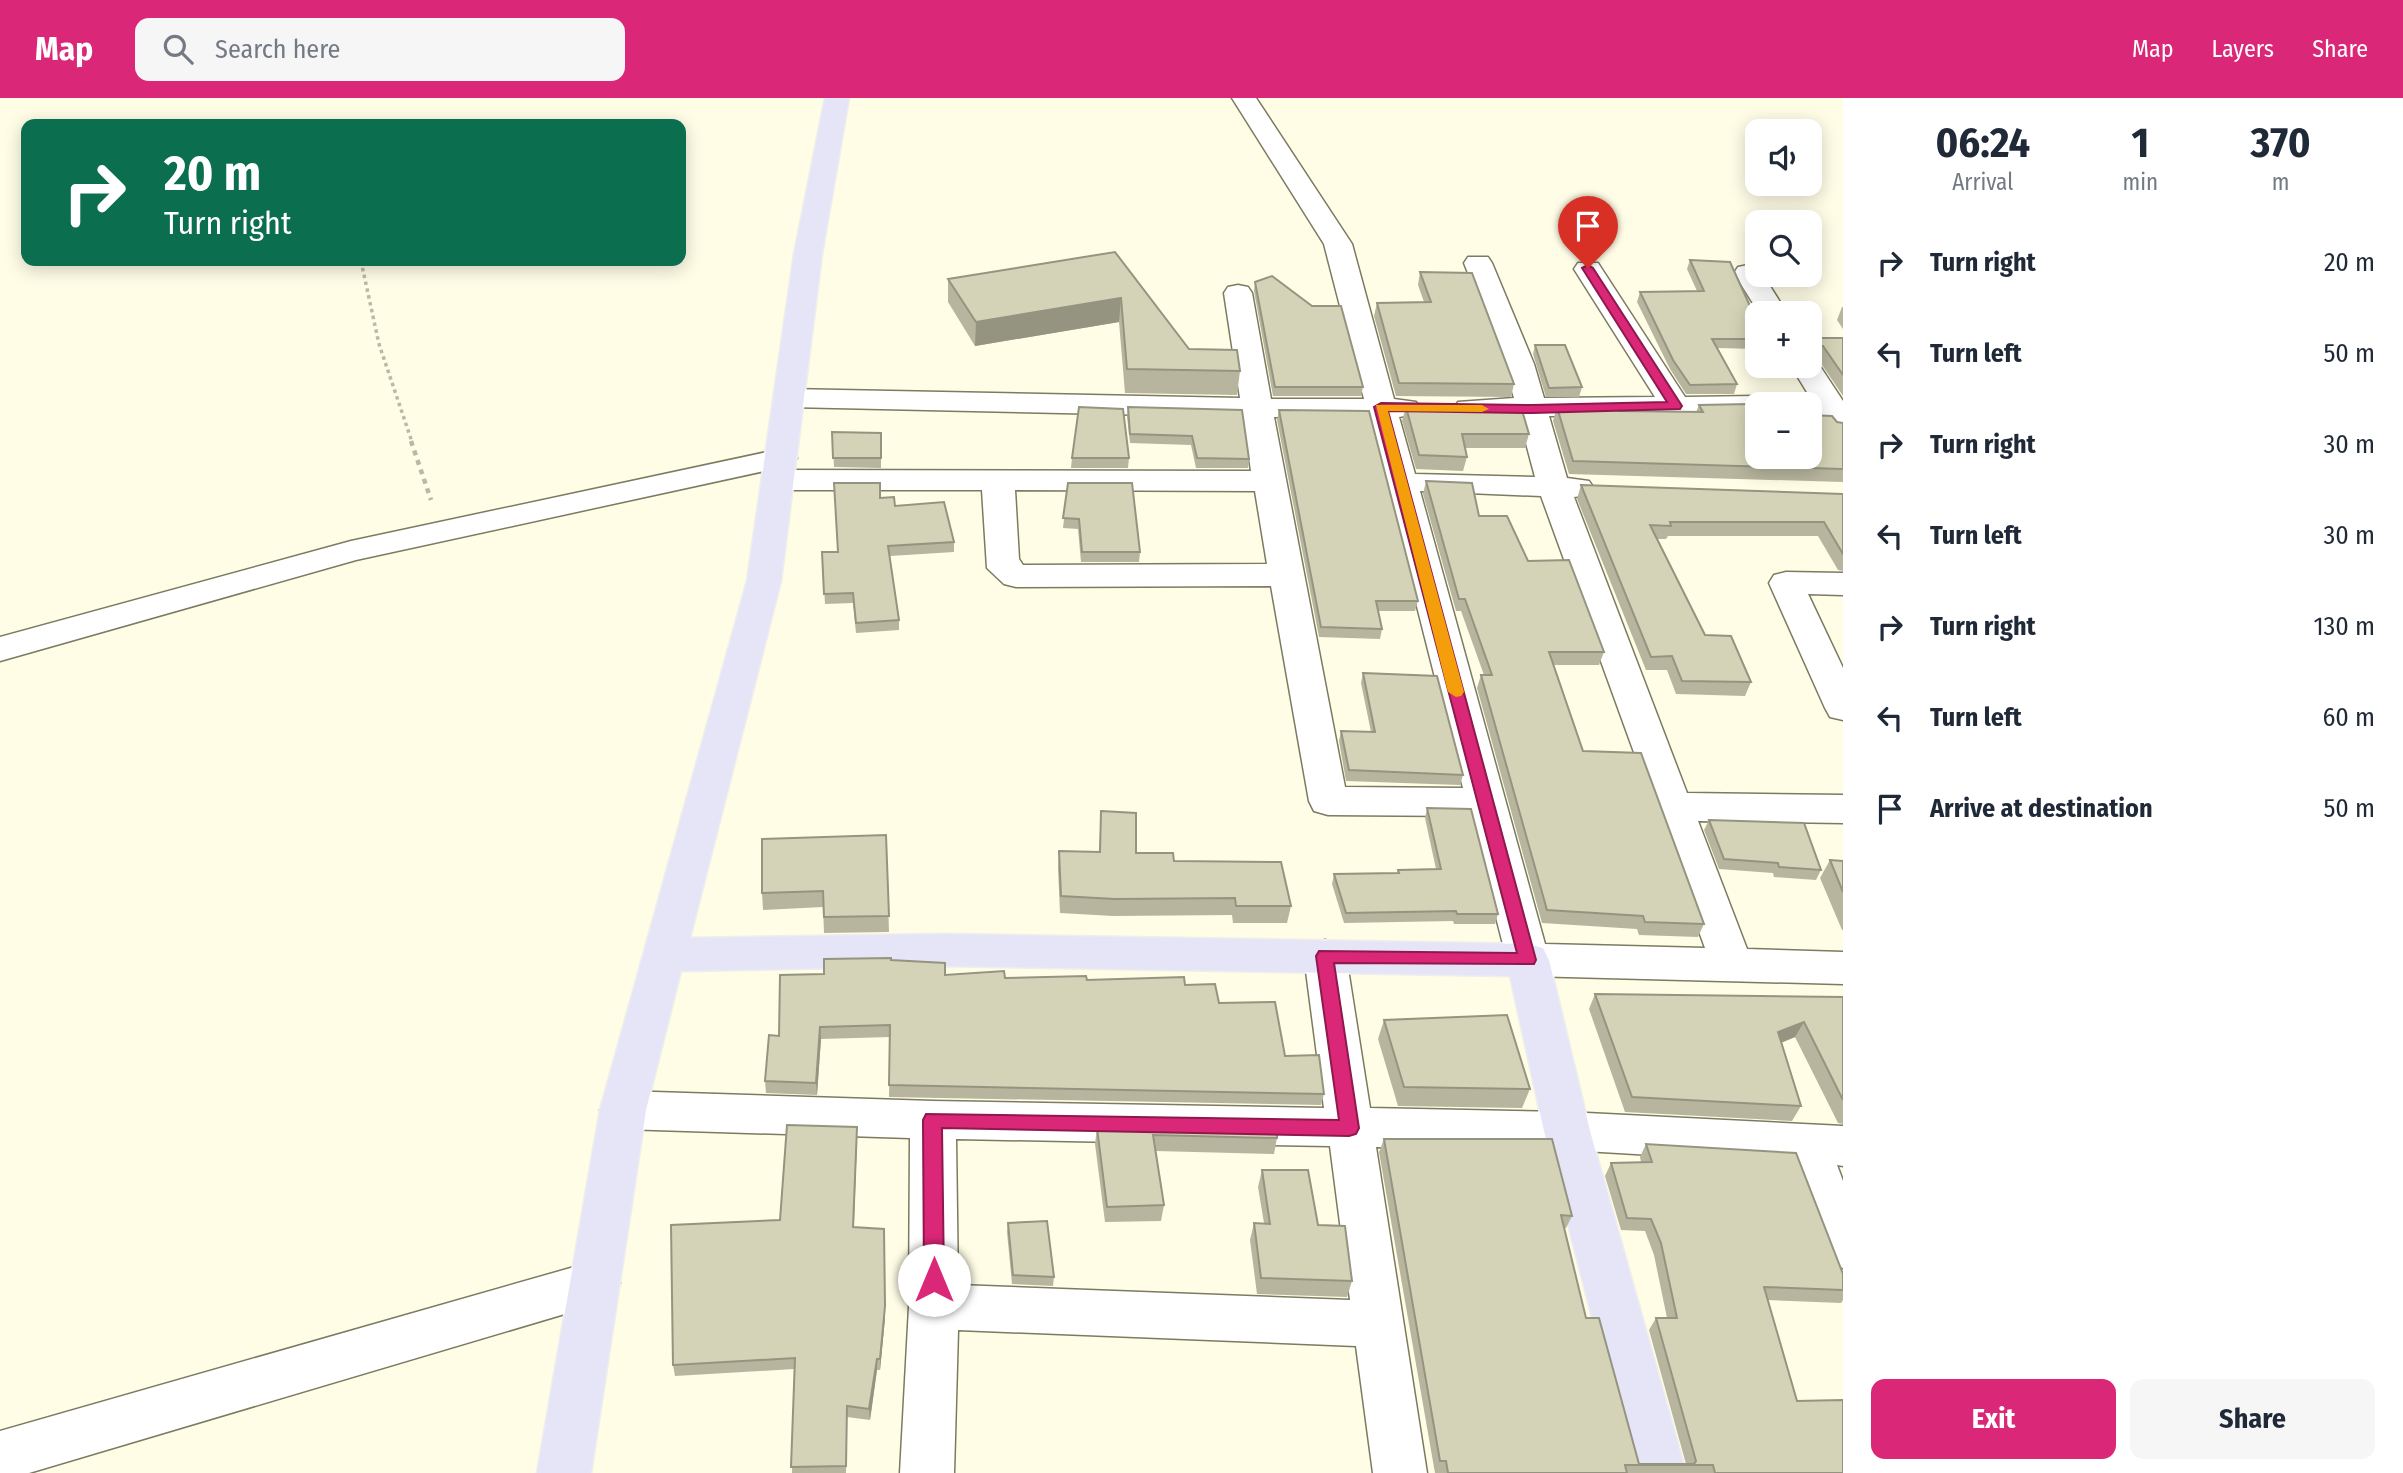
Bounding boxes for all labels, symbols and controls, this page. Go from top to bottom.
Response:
search box [135,18,625,81]
text: Map [35,29,93,69]
icon: search [159,30,197,68]
text: Search here [215,34,340,65]
text: Map [2132,35,2174,63]
text: Layers [2212,35,2274,63]
text: Share [2312,35,2368,63]
text: 06:24 [1935,118,2030,168]
text: 1 [2131,118,2149,168]
text: 370 [2251,118,2311,168]
map controls [1745,119,1822,469]
button: sound [1745,119,1822,196]
text: 20 m [164,144,261,203]
icon: right [49,147,140,238]
text: Arrival [1952,168,2013,196]
text: min [2123,168,2158,196]
text: m [2272,168,2289,196]
pin [1558,196,1618,268]
text: Turn right [164,204,291,242]
icon: arrive [1569,207,1607,245]
button: search [1745,210,1822,287]
icon: right [1871,244,1909,282]
text: Turn right [1930,247,2036,278]
text: 20 m [2324,247,2375,278]
button: + [1745,301,1822,378]
icon: left [1871,335,1909,373]
text: Turn left [1930,338,2022,369]
text: 50 m [2323,338,2375,369]
button: − [1745,392,1822,469]
icon: right [1871,426,1909,464]
text: Turn right [1930,429,2036,460]
text: 30 m [2324,429,2375,460]
icon: left [1871,517,1909,555]
text: Turn left [1930,520,2022,551]
text: 30 m [2324,520,2375,551]
icon: right [1871,608,1909,646]
text: Turn right [1930,611,2036,642]
text: 130 m [2313,611,2375,642]
icon: left [1871,699,1909,737]
text: Turn left [1930,702,2022,733]
text: 60 m [2322,702,2375,733]
icon: arrive [1871,790,1909,828]
text: Arrive at destination [1930,793,2153,824]
text: 50 m [2323,793,2375,824]
position arrow [897,1243,971,1317]
button: Exit [1871,1379,2116,1459]
button: Share [2130,1379,2375,1459]

